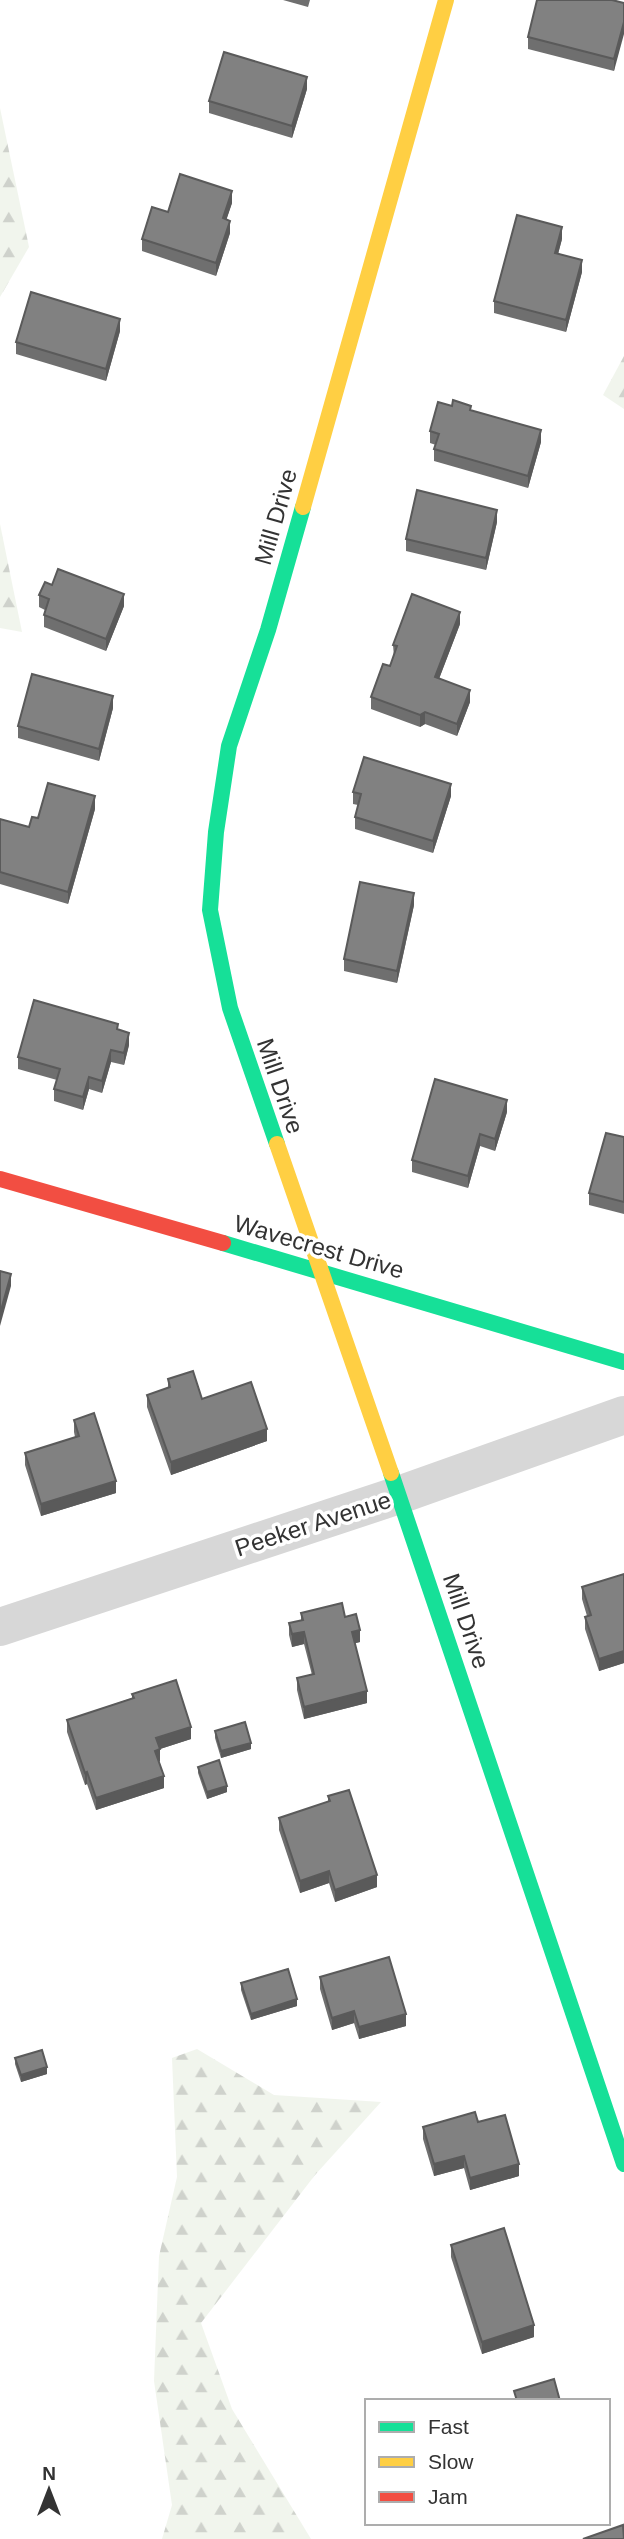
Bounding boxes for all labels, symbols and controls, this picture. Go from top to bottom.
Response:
street label: Mill Drive [249,466,302,568]
street label: Mill Drive [252,1035,309,1137]
street label: Wavecrest Drive [231,1209,407,1284]
street label: Peeker Avenue [231,1486,394,1561]
street label: Mill Drive [438,1570,495,1672]
legend [365,2399,610,2525]
text: Fast [428,2415,469,2438]
text: Slow [428,2450,474,2473]
north arrow [14,2455,84,2525]
text: N [42,2463,56,2484]
text: Jam [428,2485,468,2508]

